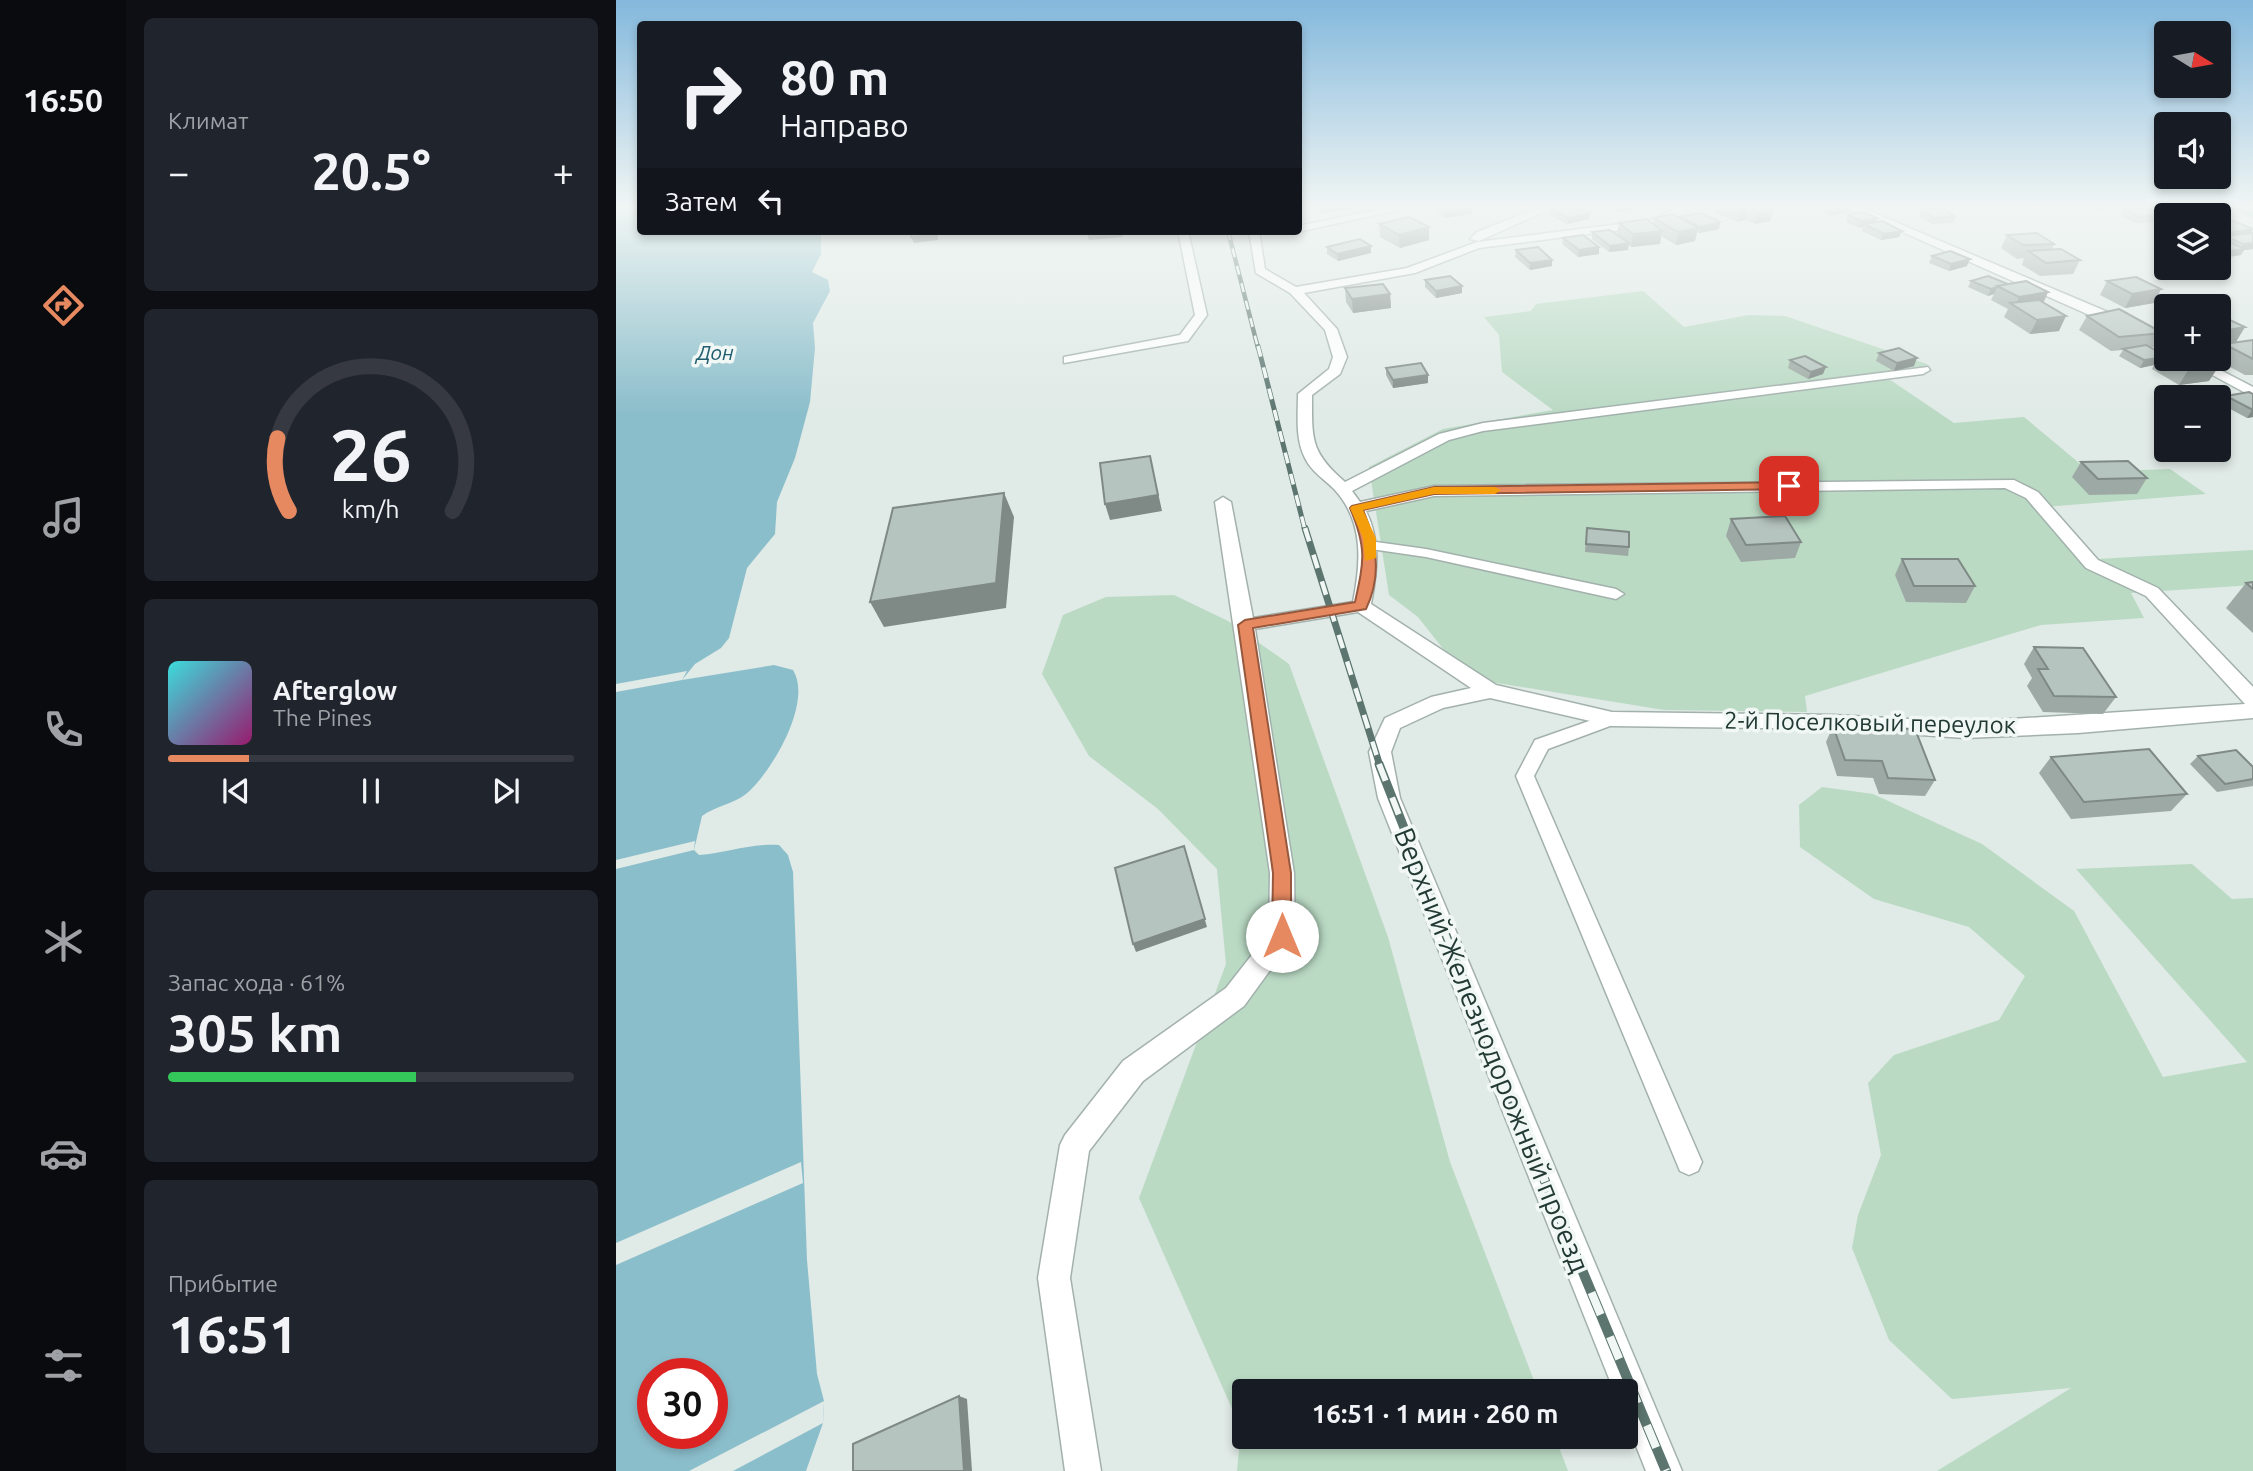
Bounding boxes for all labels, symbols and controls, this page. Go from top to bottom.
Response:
north arrow [2154,21,2231,98]
map controls [2154,21,2231,462]
icon: right [665,49,756,140]
text: 80 m [780,49,889,104]
text: 16:50 [23,82,103,118]
text: Направо [780,107,909,143]
text: Климат [168,108,248,133]
button: sound [2154,112,2231,189]
text: 20.5° [311,142,431,200]
text: − [168,151,189,193]
text: + [553,151,574,193]
icon: left [752,182,790,220]
text: Затем [665,187,738,216]
button: layers [2154,203,2231,280]
icon: directions [39,281,88,330]
button: + [2154,294,2231,371]
water label: Дон [694,340,734,364]
button: − [2154,385,2231,462]
text: 26 [330,413,412,495]
pin [1759,456,1819,516]
icon: arrive [1770,467,1808,505]
icon: music [39,493,88,542]
text: km/h [342,495,400,523]
text: Afterglow [273,676,397,705]
icon: phone [39,705,88,754]
text: The Pines [273,705,372,730]
street label: 2-й Поселковый переулок [1724,706,2016,739]
icon: previous [217,772,255,810]
icon: pause [352,772,390,810]
icon: next [487,772,525,810]
street label: Верхний Железнодорожный проезд [1389,823,1596,1277]
position arrow [1245,899,1319,973]
icon: climate [39,917,88,966]
text: Запас хода · 61% [168,970,345,995]
text: 305 km [168,1004,342,1062]
icon: car [39,1129,88,1178]
text: Прибытие [168,1271,278,1296]
text: 16:51 [168,1305,298,1363]
icon: filters [39,1341,88,1390]
speed limit sign: 30 [637,1358,728,1449]
text: 16:51 · 1 мин · 260 m [1312,1399,1558,1428]

